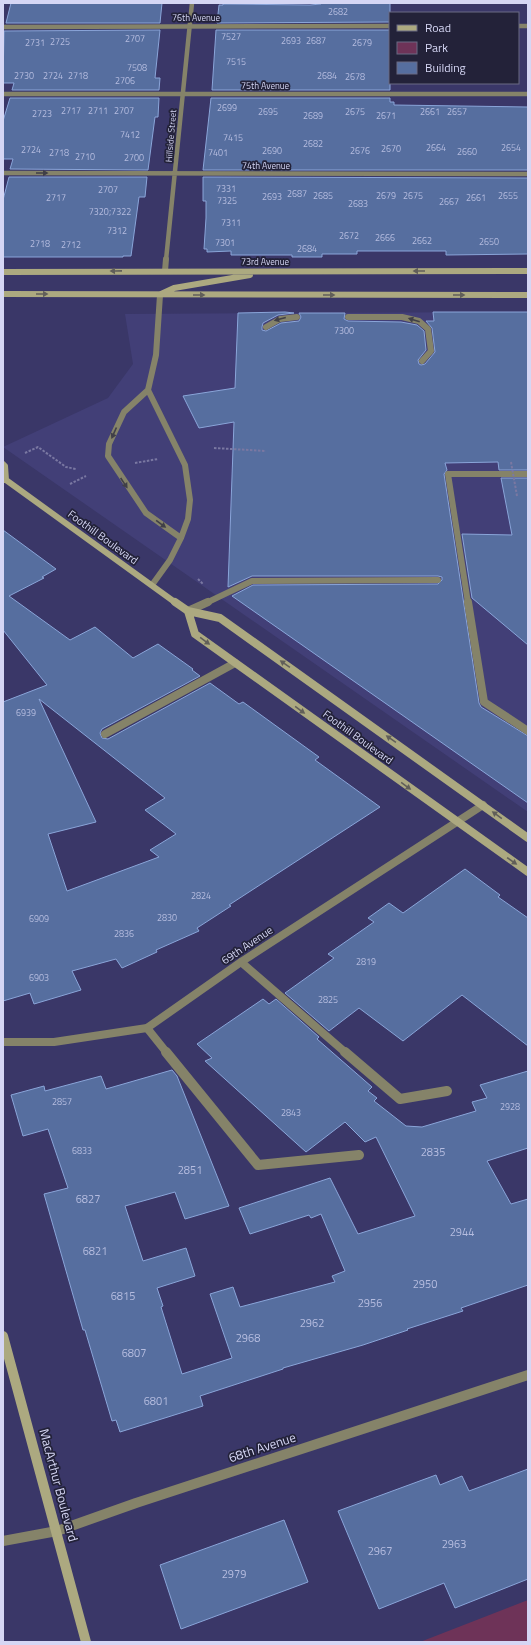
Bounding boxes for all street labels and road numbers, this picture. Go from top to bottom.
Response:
street label: 76th Avenue [172,11,221,24]
street label: 75th Avenue [241,79,290,92]
street label: Hillside Street [162,108,179,163]
street label: 74th Avenue [242,159,291,172]
street label: 73rd Avenue [241,255,289,268]
street label: Foothill Boulevard [65,506,142,568]
street label: Foothill Boulevard [320,706,397,768]
street label: 69th Avenue [218,922,276,968]
street label: MacArthur Boulevard [34,1426,84,1544]
street label: 68th Avenue [226,1427,298,1467]

